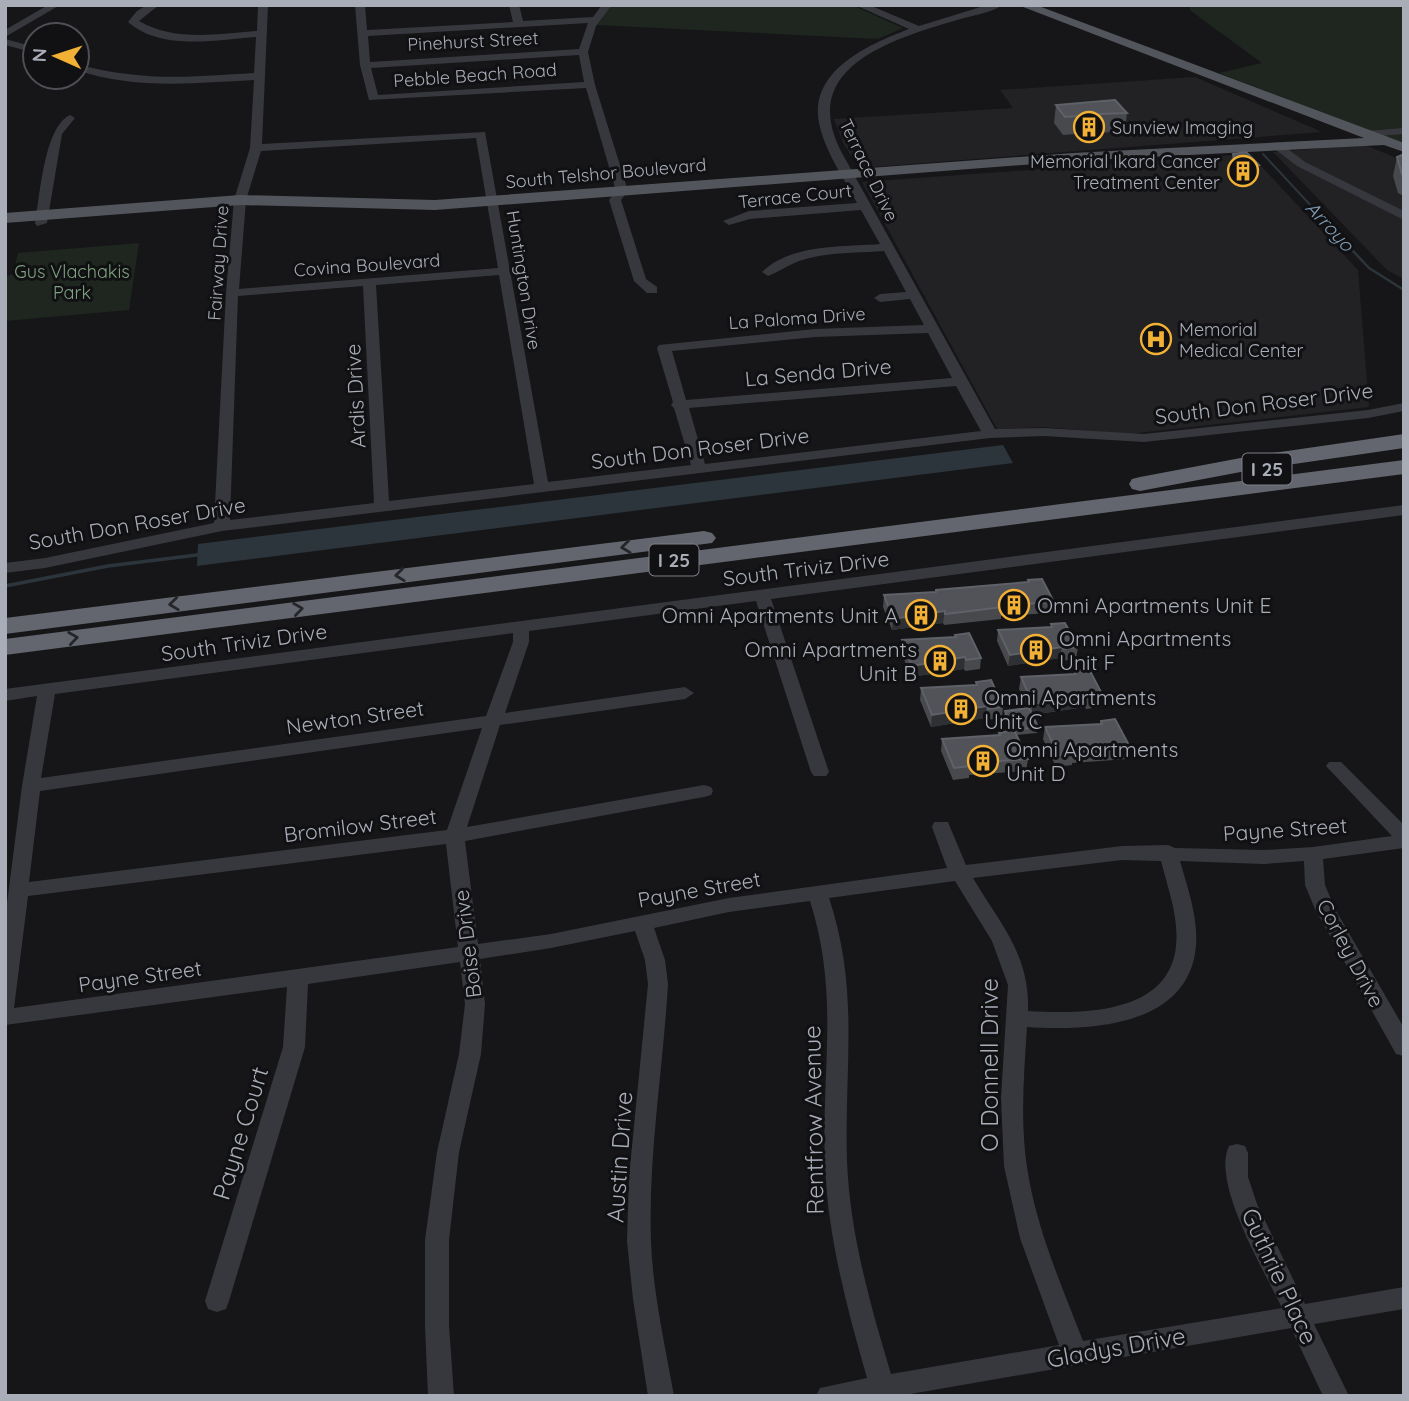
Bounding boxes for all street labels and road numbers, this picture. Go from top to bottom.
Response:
street label: Pinehurst Street [407,26,539,56]
street label: Pebble Beach Road [393,58,557,92]
street label: Terrace Drive [834,115,904,225]
street label: South Telshor Boulevard [505,153,707,193]
street label: Terrace Court [737,179,853,213]
street label: Fairway Drive [203,205,233,321]
street label: Huntington Drive [502,209,546,351]
street label: Covina Boulevard [293,248,441,282]
street label: La Paloma Drive [728,302,866,334]
street label: Ardis Drive [339,343,371,449]
street label: La Senda Drive [744,353,892,391]
street label: South Don Roser Drive [1153,377,1375,429]
street label: South Don Roser Drive [589,422,811,474]
road number: I 25 [1242,454,1292,484]
street label: South Don Roser Drive [27,491,247,555]
road number: I 25 [650,544,698,576]
street label: South Triviz Drive [721,545,891,591]
street label: South Triviz Drive [159,617,329,667]
street label: Newton Street [284,694,426,740]
street label: Bromilow Street [282,803,438,847]
street label: Payne Street [1222,812,1348,846]
street label: Payne Street [636,865,762,913]
street label: Boise Drive [447,888,487,1000]
street label: Corley Drive [1312,894,1390,1012]
street label: Payne Street [77,954,203,998]
street label: O Donnell Drive [974,978,1004,1152]
street label: Rentfrow Avenue [796,1025,830,1215]
street label: Payne Court [206,1063,274,1203]
street label: Austin Drive [599,1090,639,1224]
street label: Guthrie Place [1235,1203,1325,1349]
street label: Gladys Drive [1044,1320,1188,1374]

